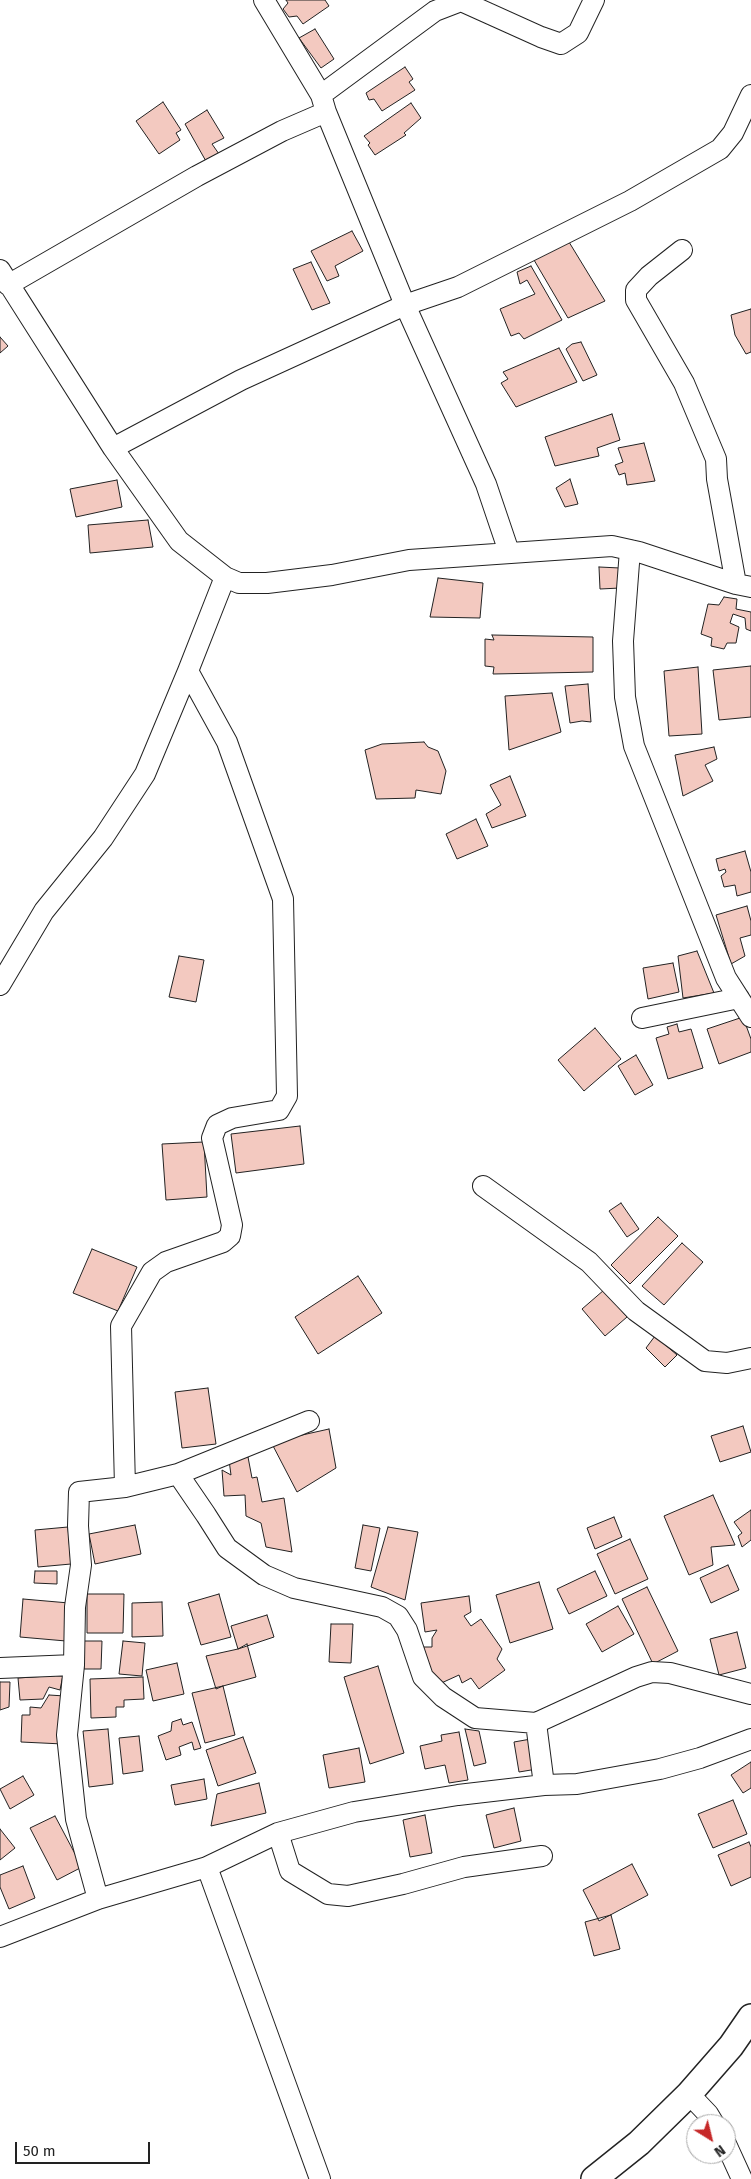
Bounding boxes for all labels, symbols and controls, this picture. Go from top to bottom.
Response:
north arrow [686,2114,736,2164]
scale bar [18,2132,152,2164]
text: N [711,2141,728,2160]
text: 50 m [23,2142,56,2160]

